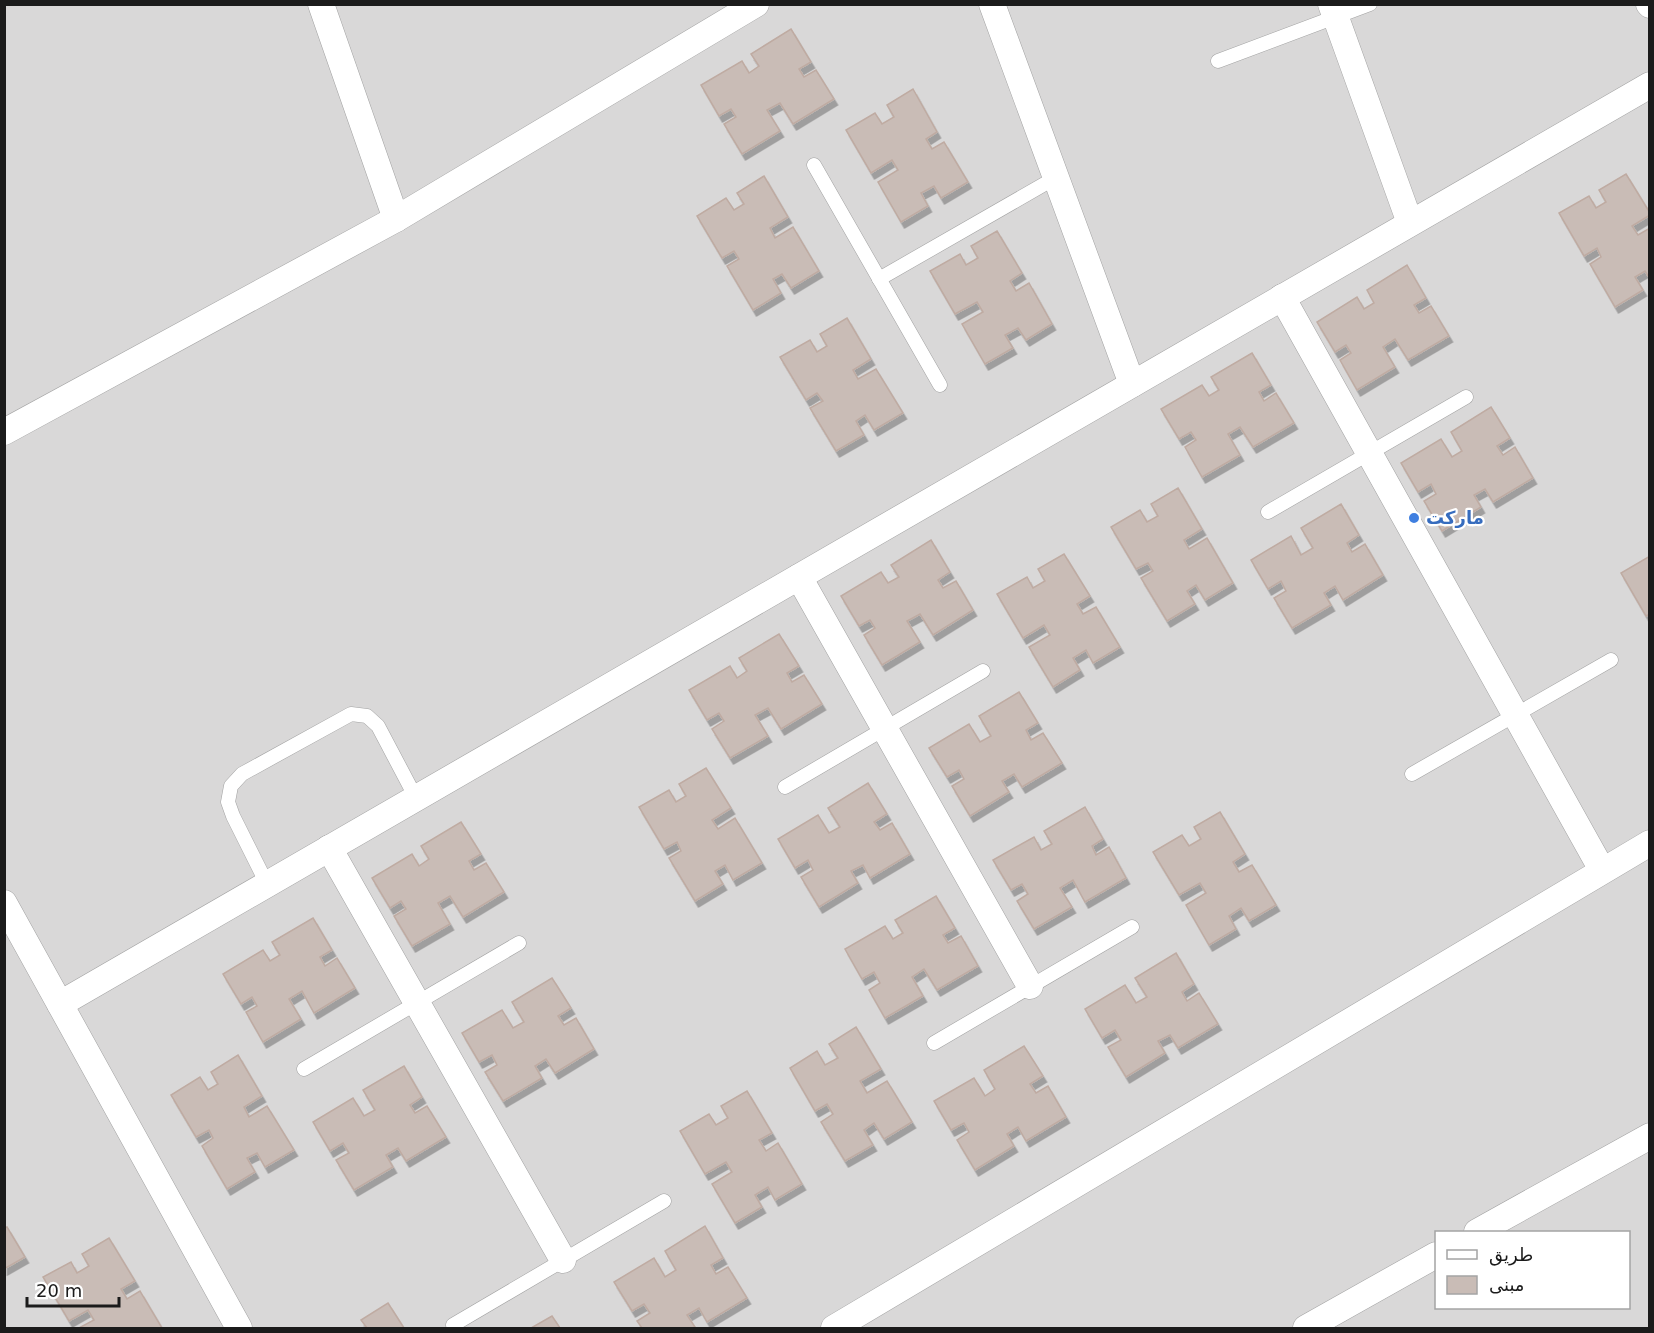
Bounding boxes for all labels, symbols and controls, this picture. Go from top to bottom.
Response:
place label: ماركت [1426,507,1484,528]
marker: ماركت [1407,511,1421,525]
legend [1435,1231,1630,1309]
text: طريق [1489,1244,1533,1266]
scale bar [27,1270,118,1308]
text: مبنى [1489,1274,1525,1295]
text: 20 m [36,1280,82,1301]

